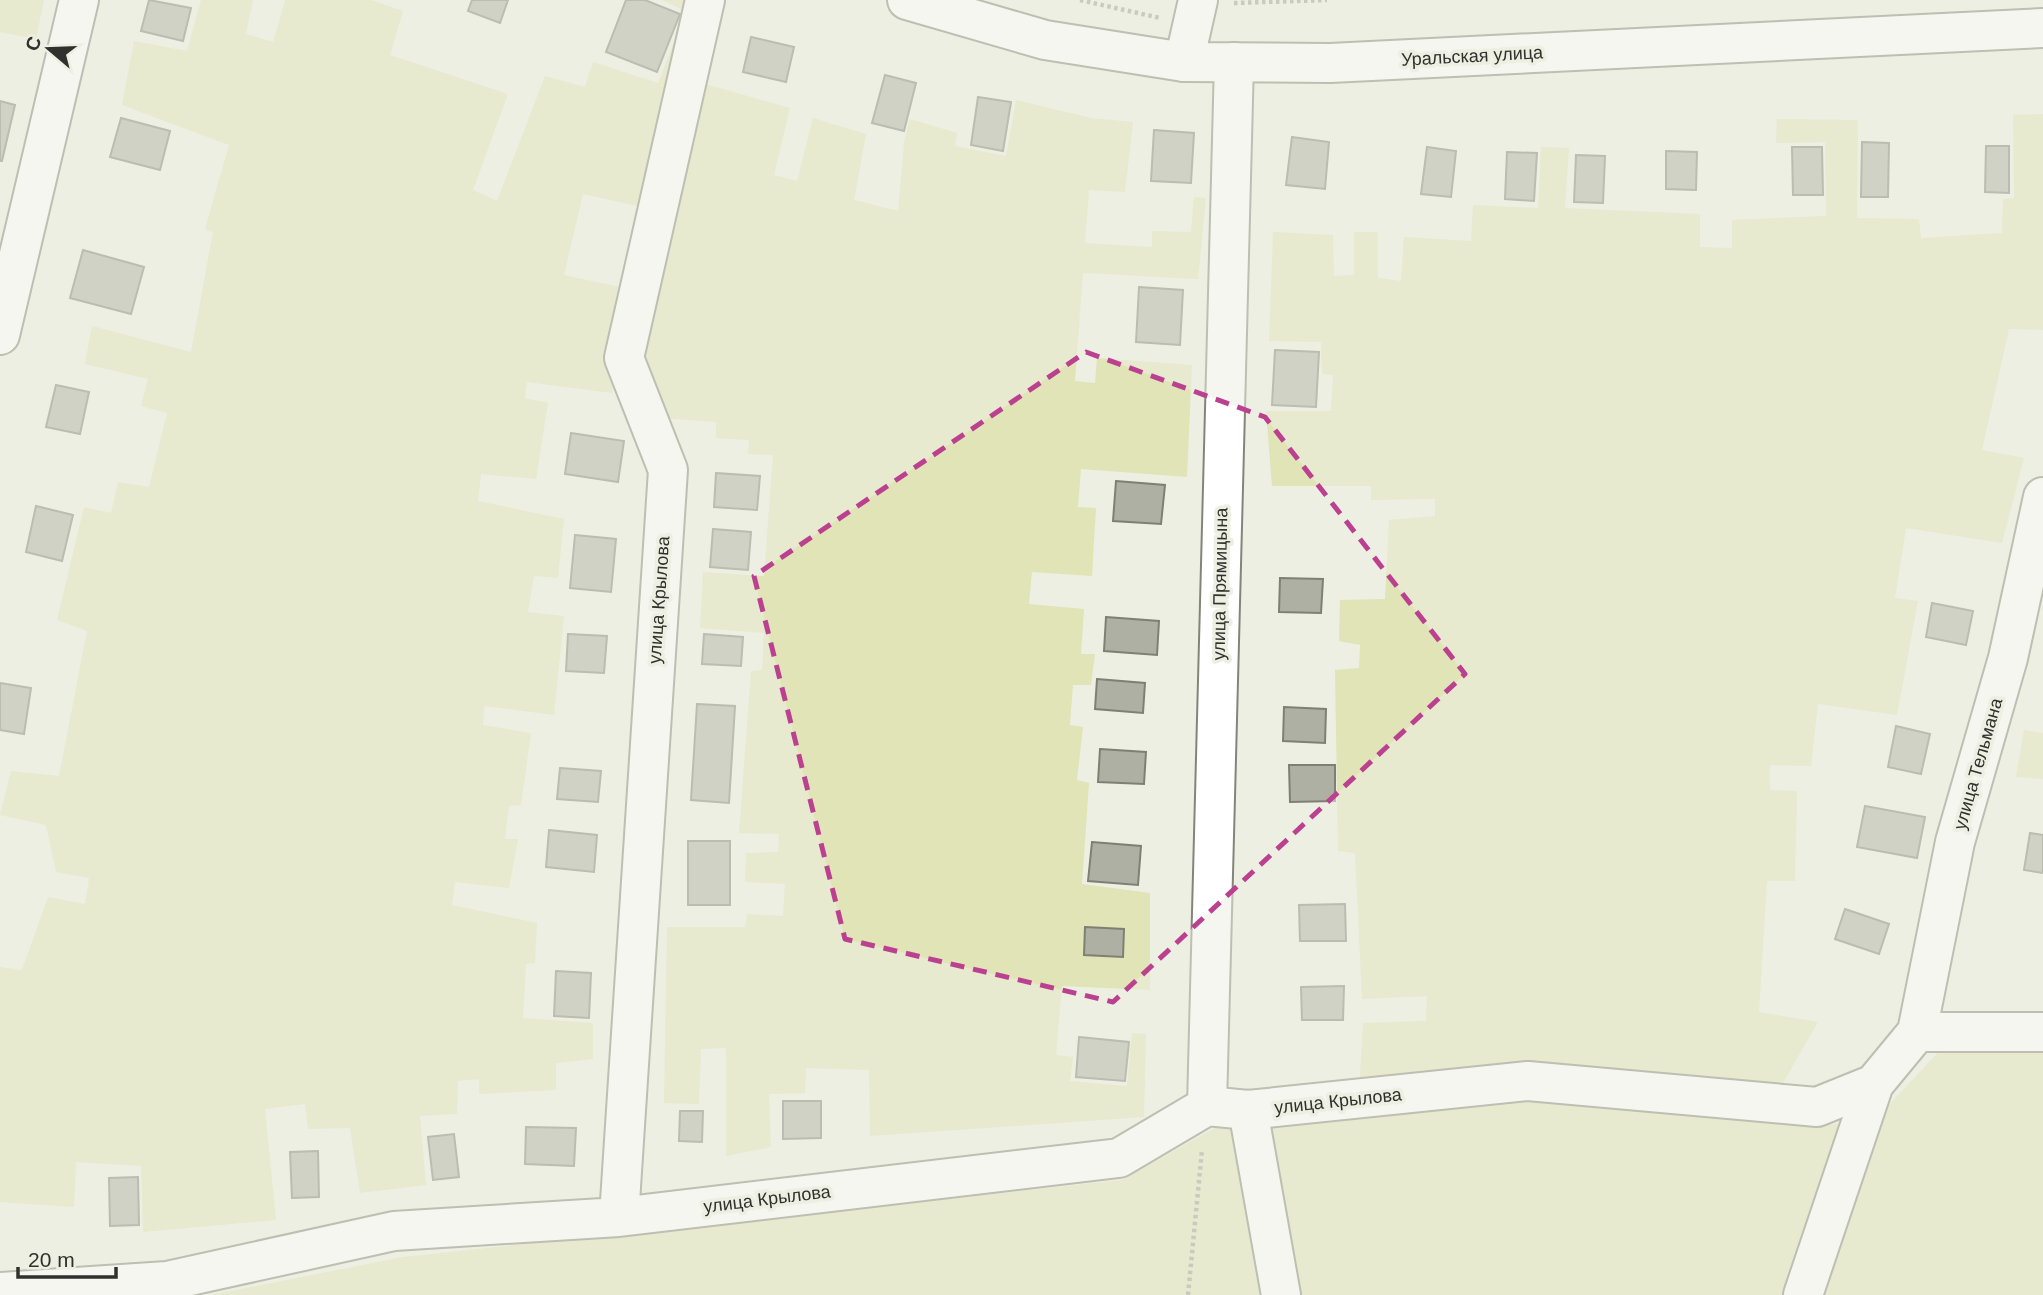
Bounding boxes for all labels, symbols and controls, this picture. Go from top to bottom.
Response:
north arrow [14,14,84,84]
text: С [21,33,46,54]
street label: Уральская улица [1401,42,1544,70]
street label: улица Прямицына [1209,507,1231,660]
street label: улица Крылова [645,534,674,665]
street label: улица Тельмана [1950,695,2007,832]
street label: улица Крылова [1273,1084,1404,1118]
street label: улица Крылова [702,1181,833,1217]
scale bar [18,1236,116,1280]
text: 20 m [28,1248,75,1271]

